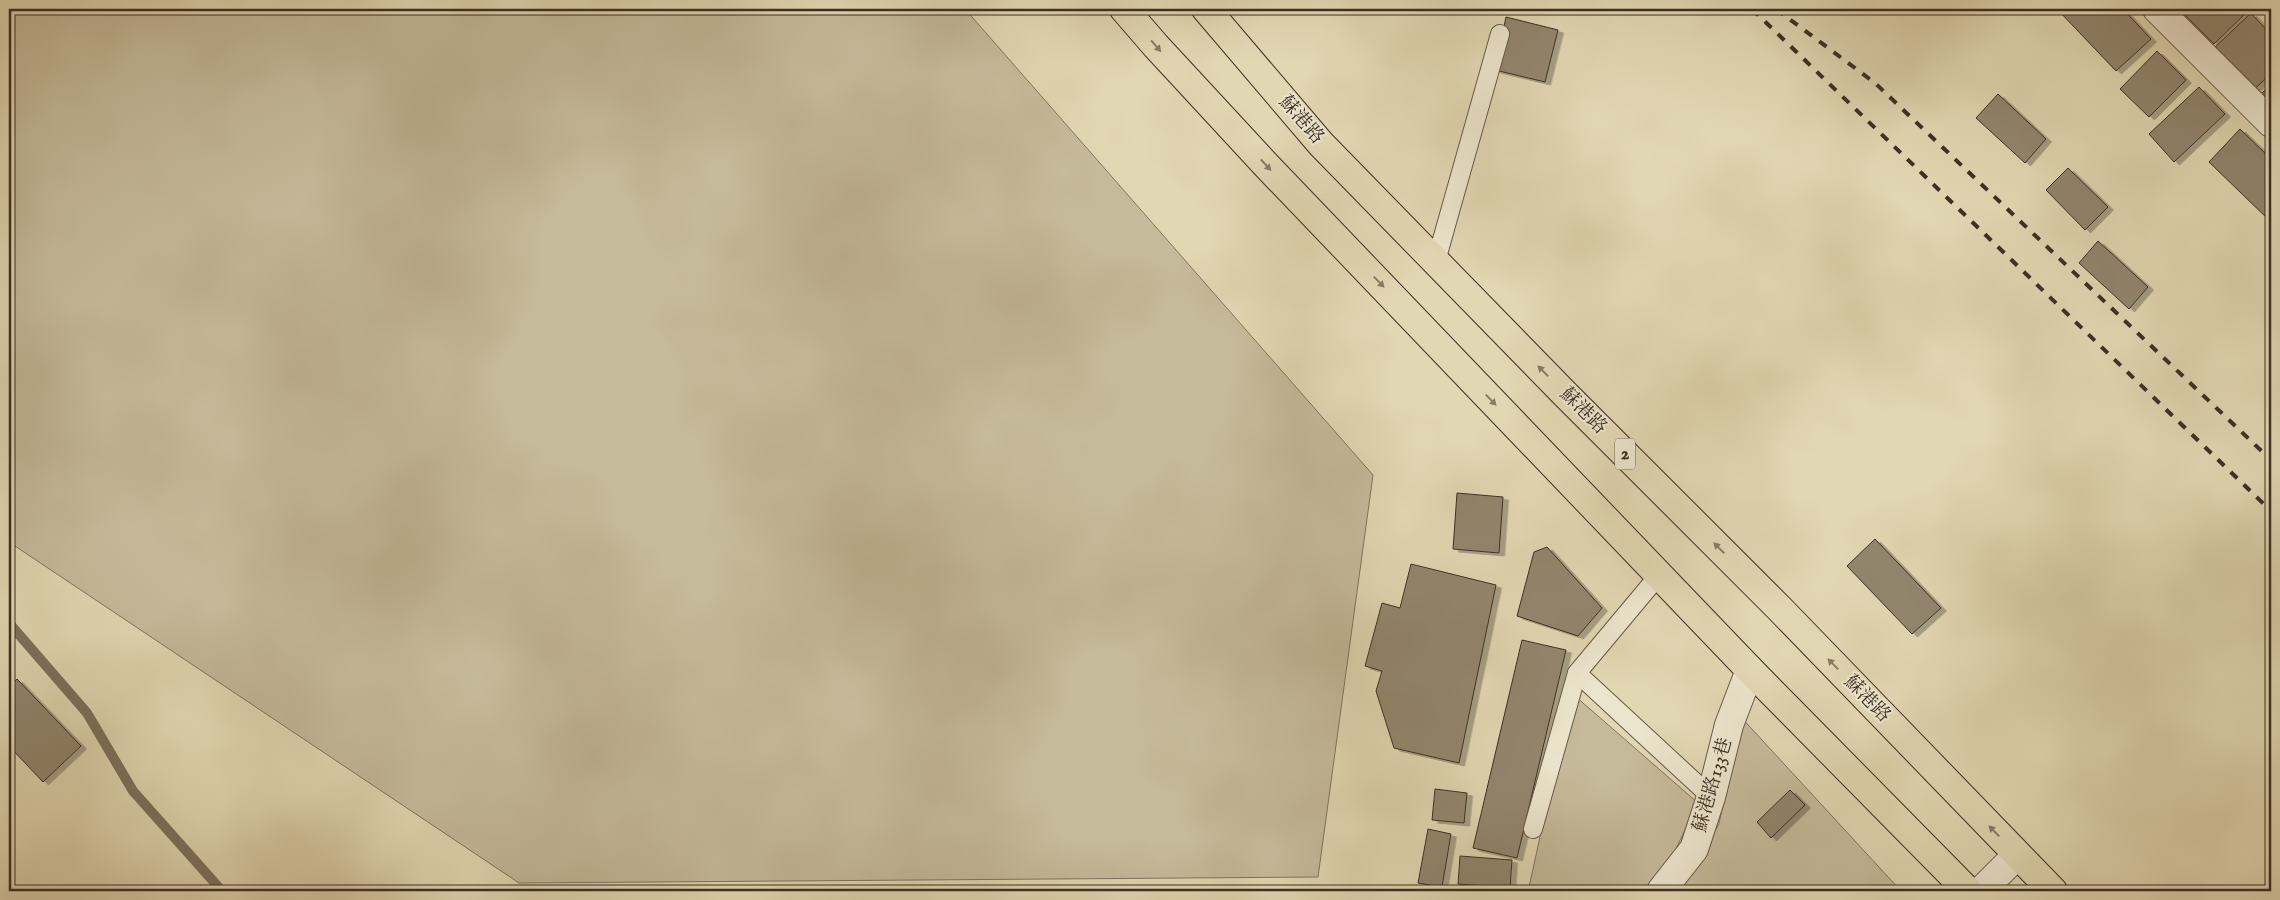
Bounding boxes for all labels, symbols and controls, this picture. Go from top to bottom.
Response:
one-way arrow [1150,39,1162,51]
street label: 蘇港路 [1273,91,1329,149]
one-way arrow [1260,159,1272,171]
one-way arrow [1372,276,1384,288]
one-way arrow [1537,365,1549,377]
street label: 蘇港路 [1554,382,1612,440]
one-way arrow [1485,393,1497,405]
road number: 2 [1615,438,1635,469]
one-way arrow [1713,542,1725,554]
one-way arrow [1827,658,1839,670]
street label: 蘇港路 [1839,670,1895,728]
street label: 蘇港路133巷 [1688,735,1738,835]
one-way arrow [1988,825,2000,837]

